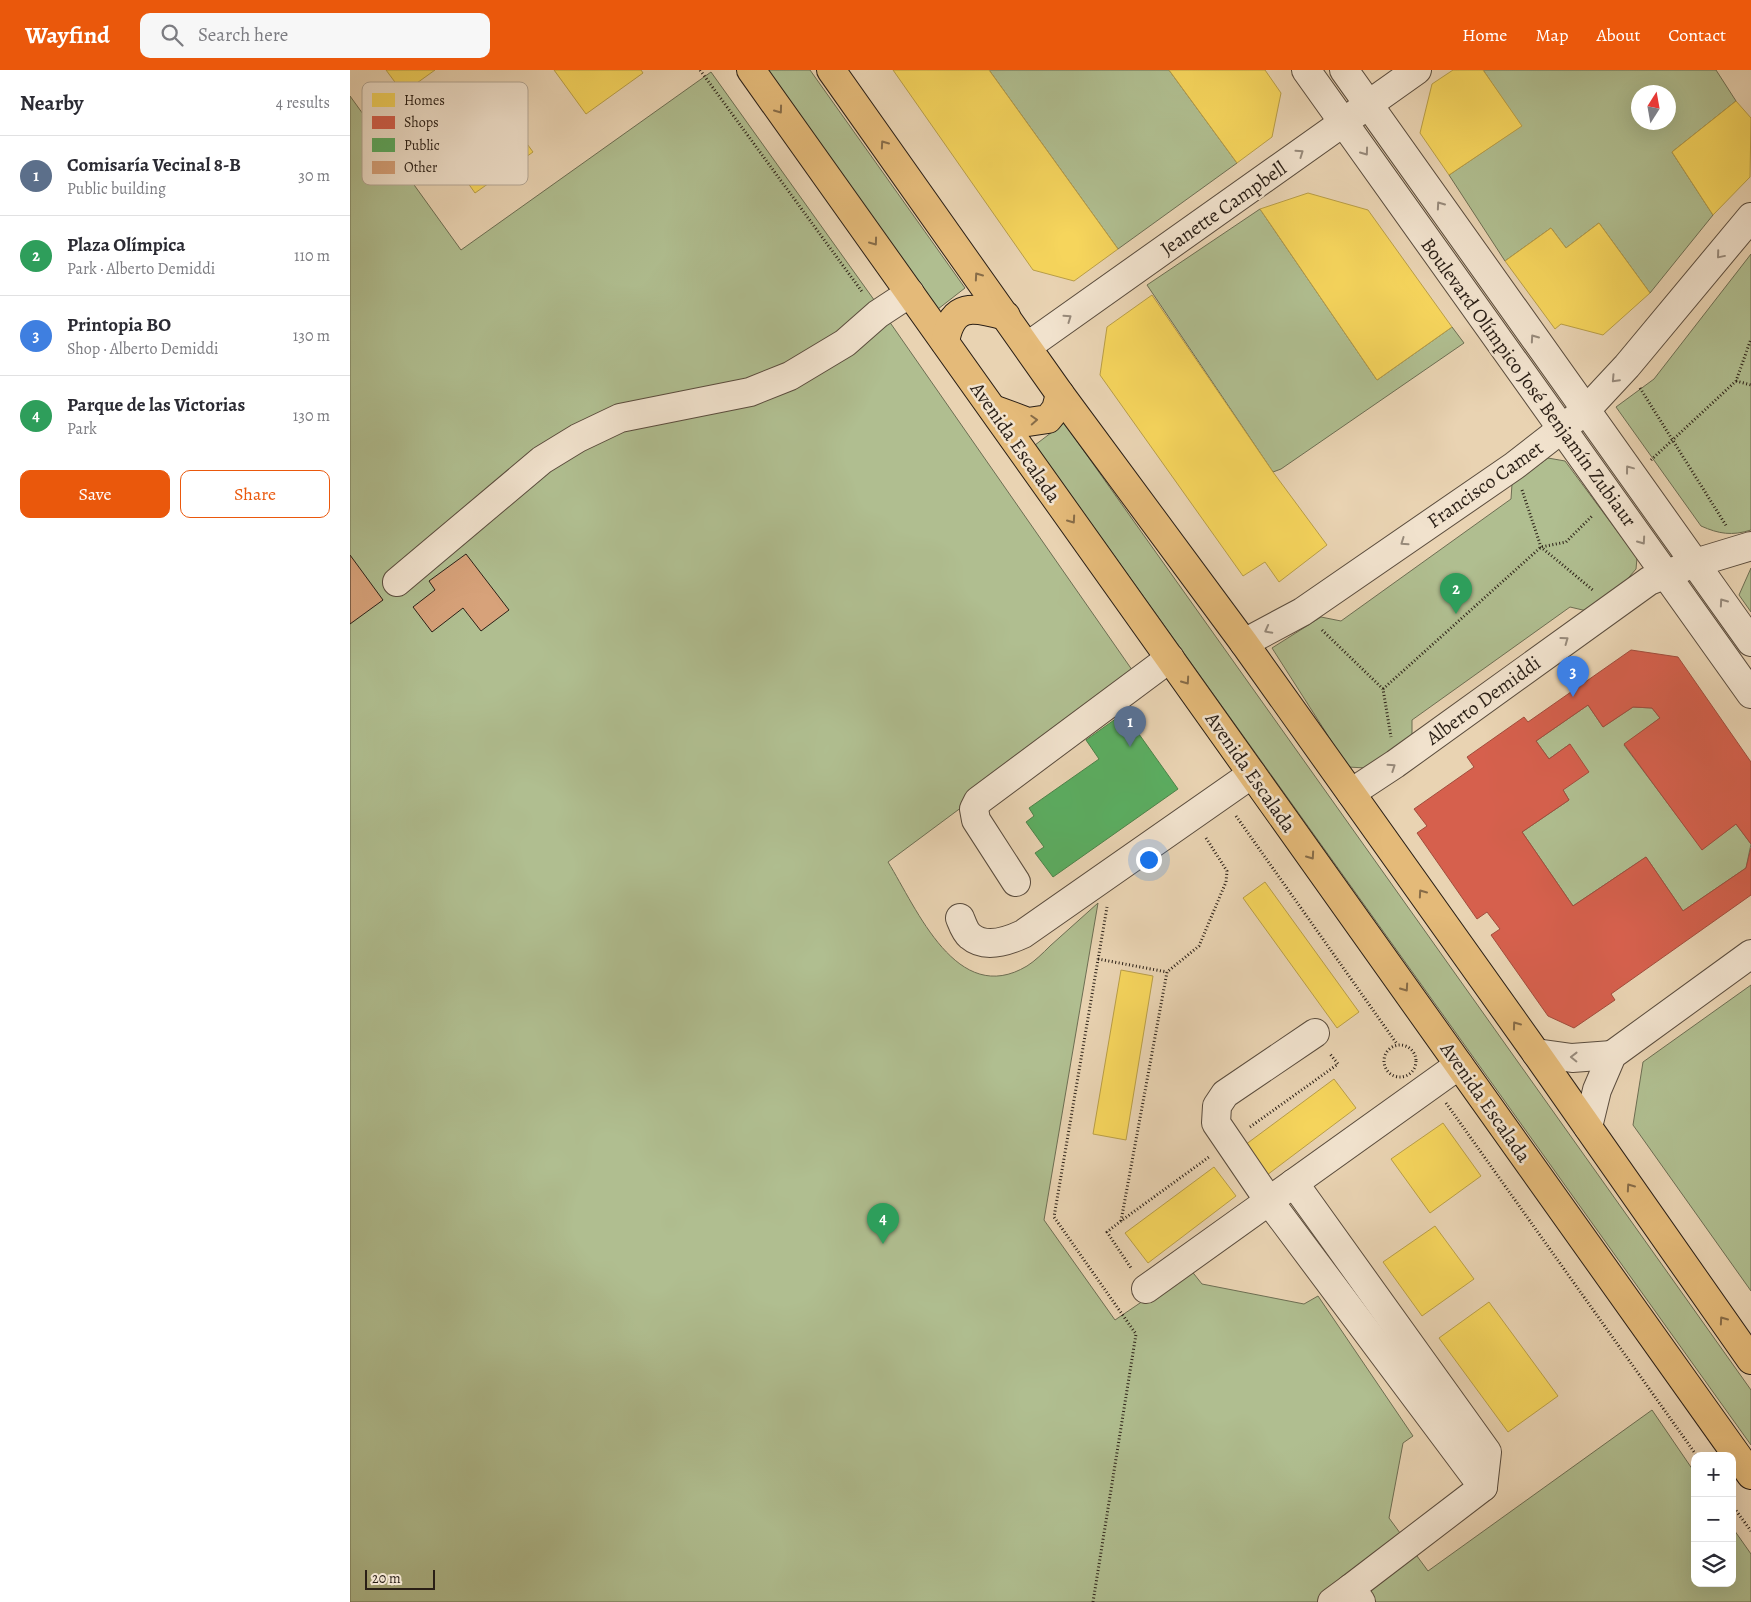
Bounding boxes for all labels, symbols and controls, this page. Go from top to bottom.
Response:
search box [140,13,490,58]
text: Wayfind [25,19,110,51]
icon: search [158,21,186,49]
text: Search here [198,22,288,48]
text: Home [1462,23,1507,47]
text: Map [1535,23,1568,47]
text: About [1596,23,1640,47]
text: Contact [1668,23,1726,47]
legend [362,82,528,185]
north arrow [1631,85,1676,130]
text: Nearby [20,89,83,117]
text: Homes [404,91,445,110]
text: 4 results [276,92,330,114]
one-way arrow [773,104,782,114]
text: Shops [404,113,439,132]
text: Public [404,136,440,155]
one-way arrow [881,140,890,150]
one-way arrow [1359,147,1368,156]
one-way arrow [1294,150,1304,159]
text: Comisaría Vecinal 8-B [67,152,241,178]
street label: Jeanette Campbell [1155,155,1292,262]
text: Other [404,158,438,177]
text: 1 [33,165,39,187]
text: 30 m [298,165,330,187]
text: Public building [67,178,166,200]
one-way arrow [1437,201,1446,211]
text: Plaza Olímpica [67,232,186,258]
street label: Boulevard Olímpico José Benjamín Zubiaur [1414,232,1643,533]
one-way arrow [868,236,877,246]
text: 2 [32,245,40,267]
text: 110 m [294,245,330,267]
one-way arrow [1716,249,1725,258]
text: Park · Alberto Demiddi [67,258,215,280]
one-way arrow [975,273,984,282]
text: Printopia BO [67,312,171,338]
one-way arrow [1062,315,1072,324]
text: 3 [33,325,39,347]
text: 130 m [293,325,330,347]
one-way arrow [1531,334,1540,343]
text: Shop · Alberto Demiddi [67,338,219,360]
one-way arrow [1612,373,1621,382]
street label: Avenida Escalada [963,376,1068,508]
text: Parque de las Victorias [67,392,245,418]
text: 4 [32,405,40,427]
text: 130 m [293,405,330,427]
one-way arrow [1030,415,1038,426]
text: Park [67,418,97,440]
street label: Francisco Camet [1422,434,1549,534]
one-way arrow [1627,466,1635,475]
button: Save [20,470,170,518]
button: Share [180,470,330,518]
one-way arrow [1066,514,1075,524]
one-way arrow [1636,535,1645,545]
one-way arrow [1400,536,1409,545]
pin: 2 [1440,573,1472,614]
one-way arrow [1720,598,1729,608]
one-way arrow [1264,624,1273,634]
one-way arrow [1560,637,1569,646]
street label: Alberto Demiddi [1420,650,1546,752]
pin: 3 [1557,656,1589,697]
one-way arrow [1180,675,1189,685]
pin: 1 [1114,706,1146,747]
street label: Avenida Escalada [1198,706,1303,838]
one-way arrow [1386,764,1395,773]
your location [1136,847,1162,873]
one-way arrow [1305,850,1314,860]
one-way arrow [1419,889,1428,899]
one-way arrow [1399,983,1408,992]
one-way arrow [1513,1021,1522,1031]
street label: Avenida Escalada [1433,1036,1538,1168]
one-way arrow [1570,1052,1578,1062]
one-way arrow [1627,1183,1636,1193]
pin: 4 [867,1203,899,1244]
one-way arrow [1720,1316,1729,1326]
map controls [1691,1452,1736,1587]
button: + [1691,1452,1736,1497]
button: − [1691,1497,1736,1542]
button: layers [1691,1542,1736,1587]
scale bar [365,1567,435,1590]
text: 20 m [372,1569,401,1588]

